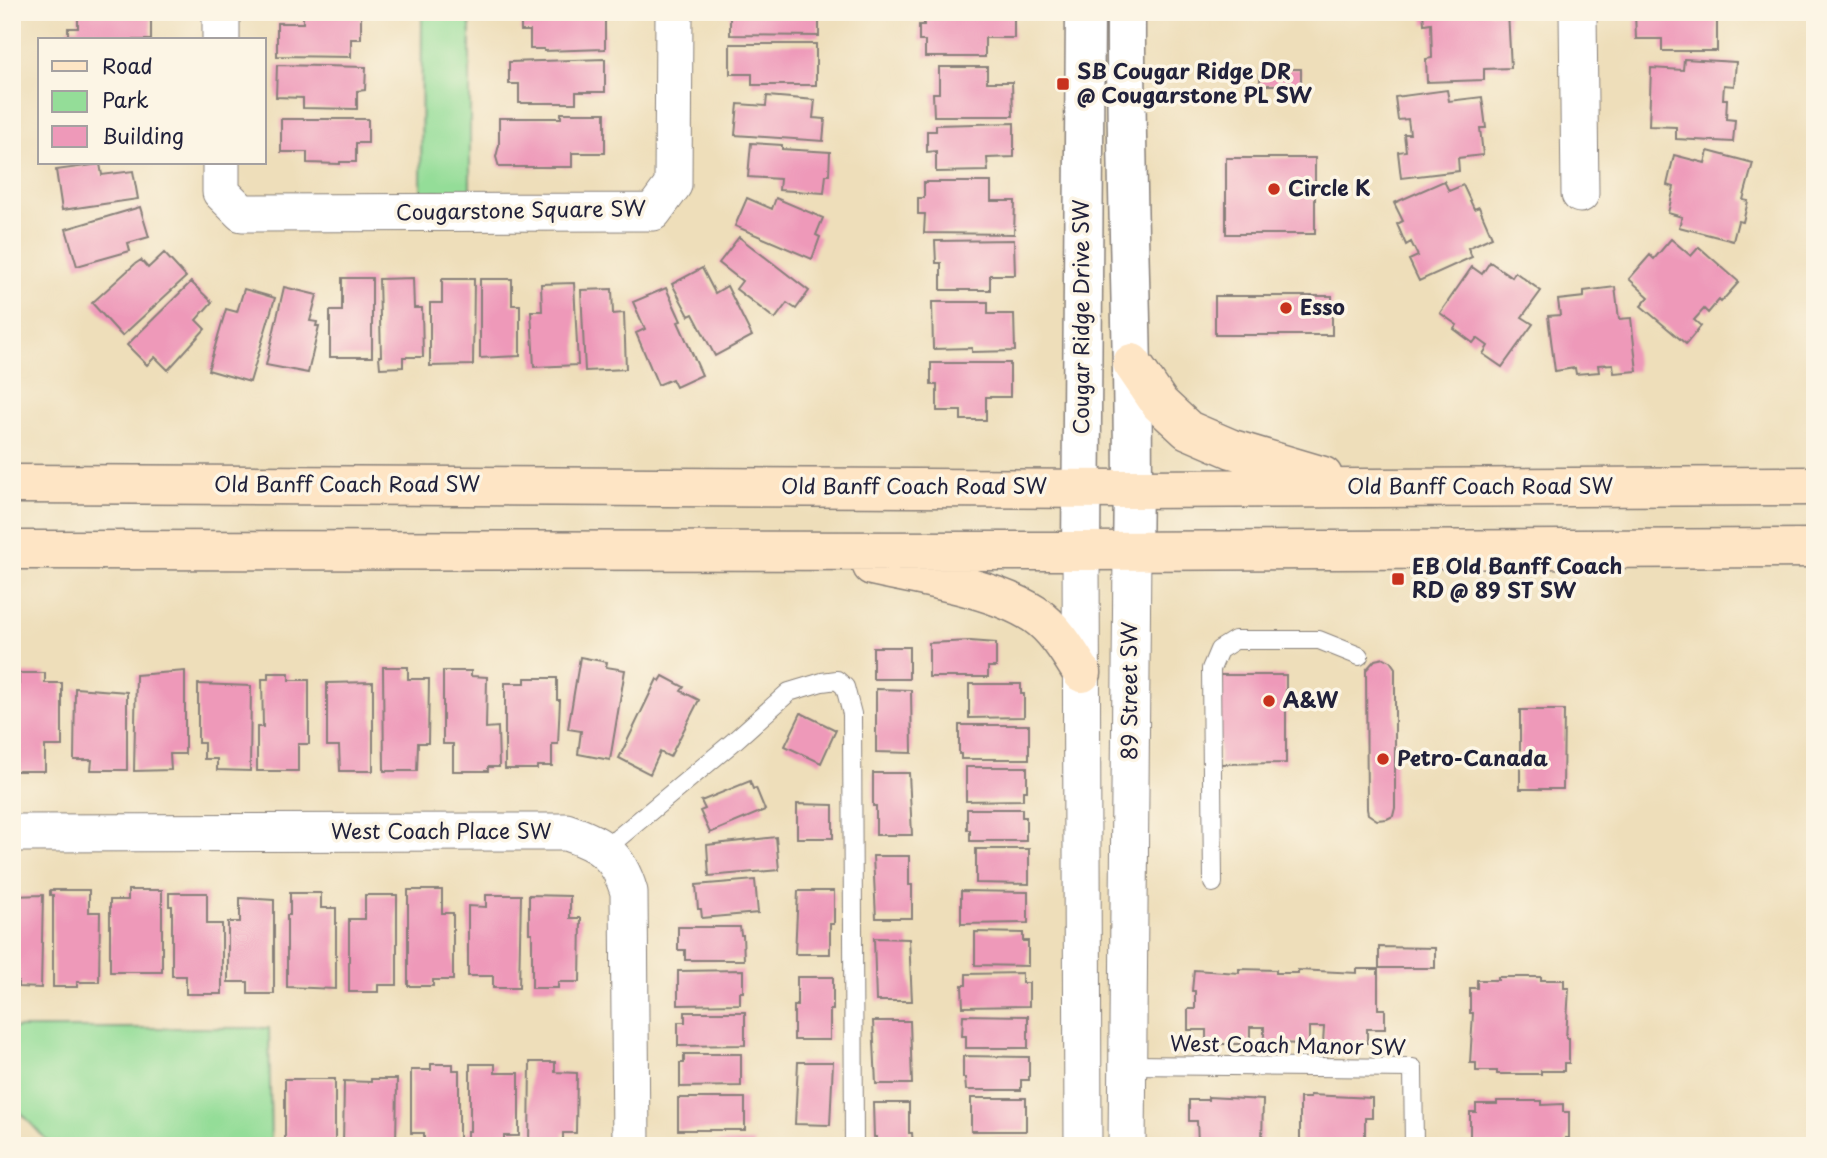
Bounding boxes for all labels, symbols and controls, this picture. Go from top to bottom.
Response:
legend [38,38,266,164]
text: Road [102,49,153,81]
place label: SB Cougar Ridge DR @ Cougarstone PL SW [1077,54,1313,110]
marker: SB Cougar Ridge DR @ Cougarstone PL SW [1055,76,1071,92]
text: Park [102,83,149,115]
text: Building [102,119,184,151]
place label: Circle K [1288,171,1370,203]
marker: Circle K [1266,181,1282,197]
street label: Cougarstone Square SW [396,191,647,227]
street label: Cougar Ridge Drive SW [1064,199,1096,435]
place label: Esso [1300,290,1345,322]
marker: Esso [1278,300,1294,316]
street label: Old Banff Coach Road SW [214,467,480,499]
street label: Old Banff Coach Road SW [781,469,1047,501]
street label: Old Banff Coach Road SW [1347,469,1613,501]
place label: EB Old Banff Coach RD @ 89 ST SW [1412,549,1622,605]
marker: EB Old Banff Coach RD @ 89 ST SW [1390,571,1406,587]
street label: 89 Street SW [1112,621,1144,760]
place label: A&W [1283,683,1339,715]
marker: A&W [1261,693,1277,709]
place label: Petro-Canada [1397,741,1548,773]
marker: Petro-Canada [1375,751,1391,767]
street label: West Coach Place SW [331,814,552,846]
street label: West Coach Manor SW [1170,1026,1407,1062]

